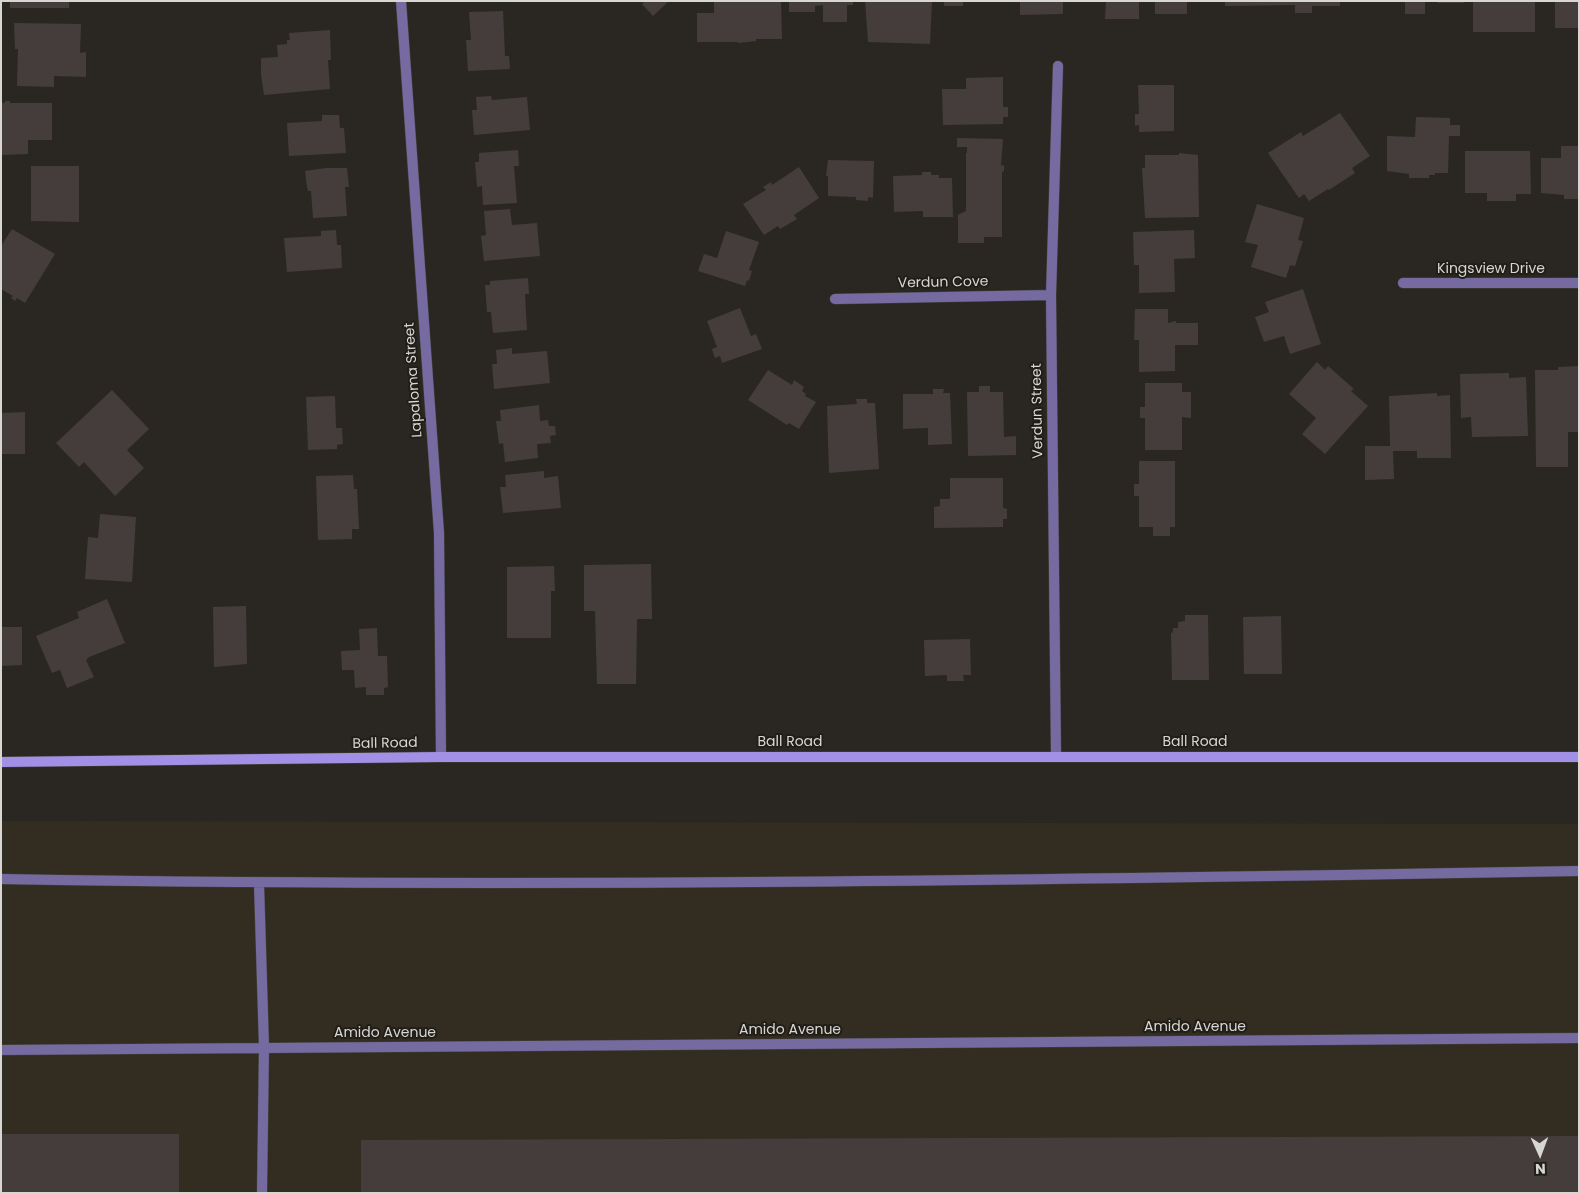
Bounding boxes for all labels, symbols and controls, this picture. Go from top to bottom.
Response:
street label: Kingsview Drive [1437,261,1545,277]
street label: Verdun Cove [897,274,989,292]
street label: Lapaloma Street [402,322,426,438]
street label: Verdun Street [1029,363,1047,459]
street label: Ball Road [757,734,823,750]
street label: Ball Road [1162,734,1228,750]
street label: Ball Road [352,735,418,753]
street label: Amido Avenue [1144,1019,1246,1035]
street label: Amido Avenue [739,1022,841,1038]
street label: Amido Avenue [334,1025,436,1041]
north arrow [1515,1129,1565,1179]
text: N [1535,1159,1546,1179]

